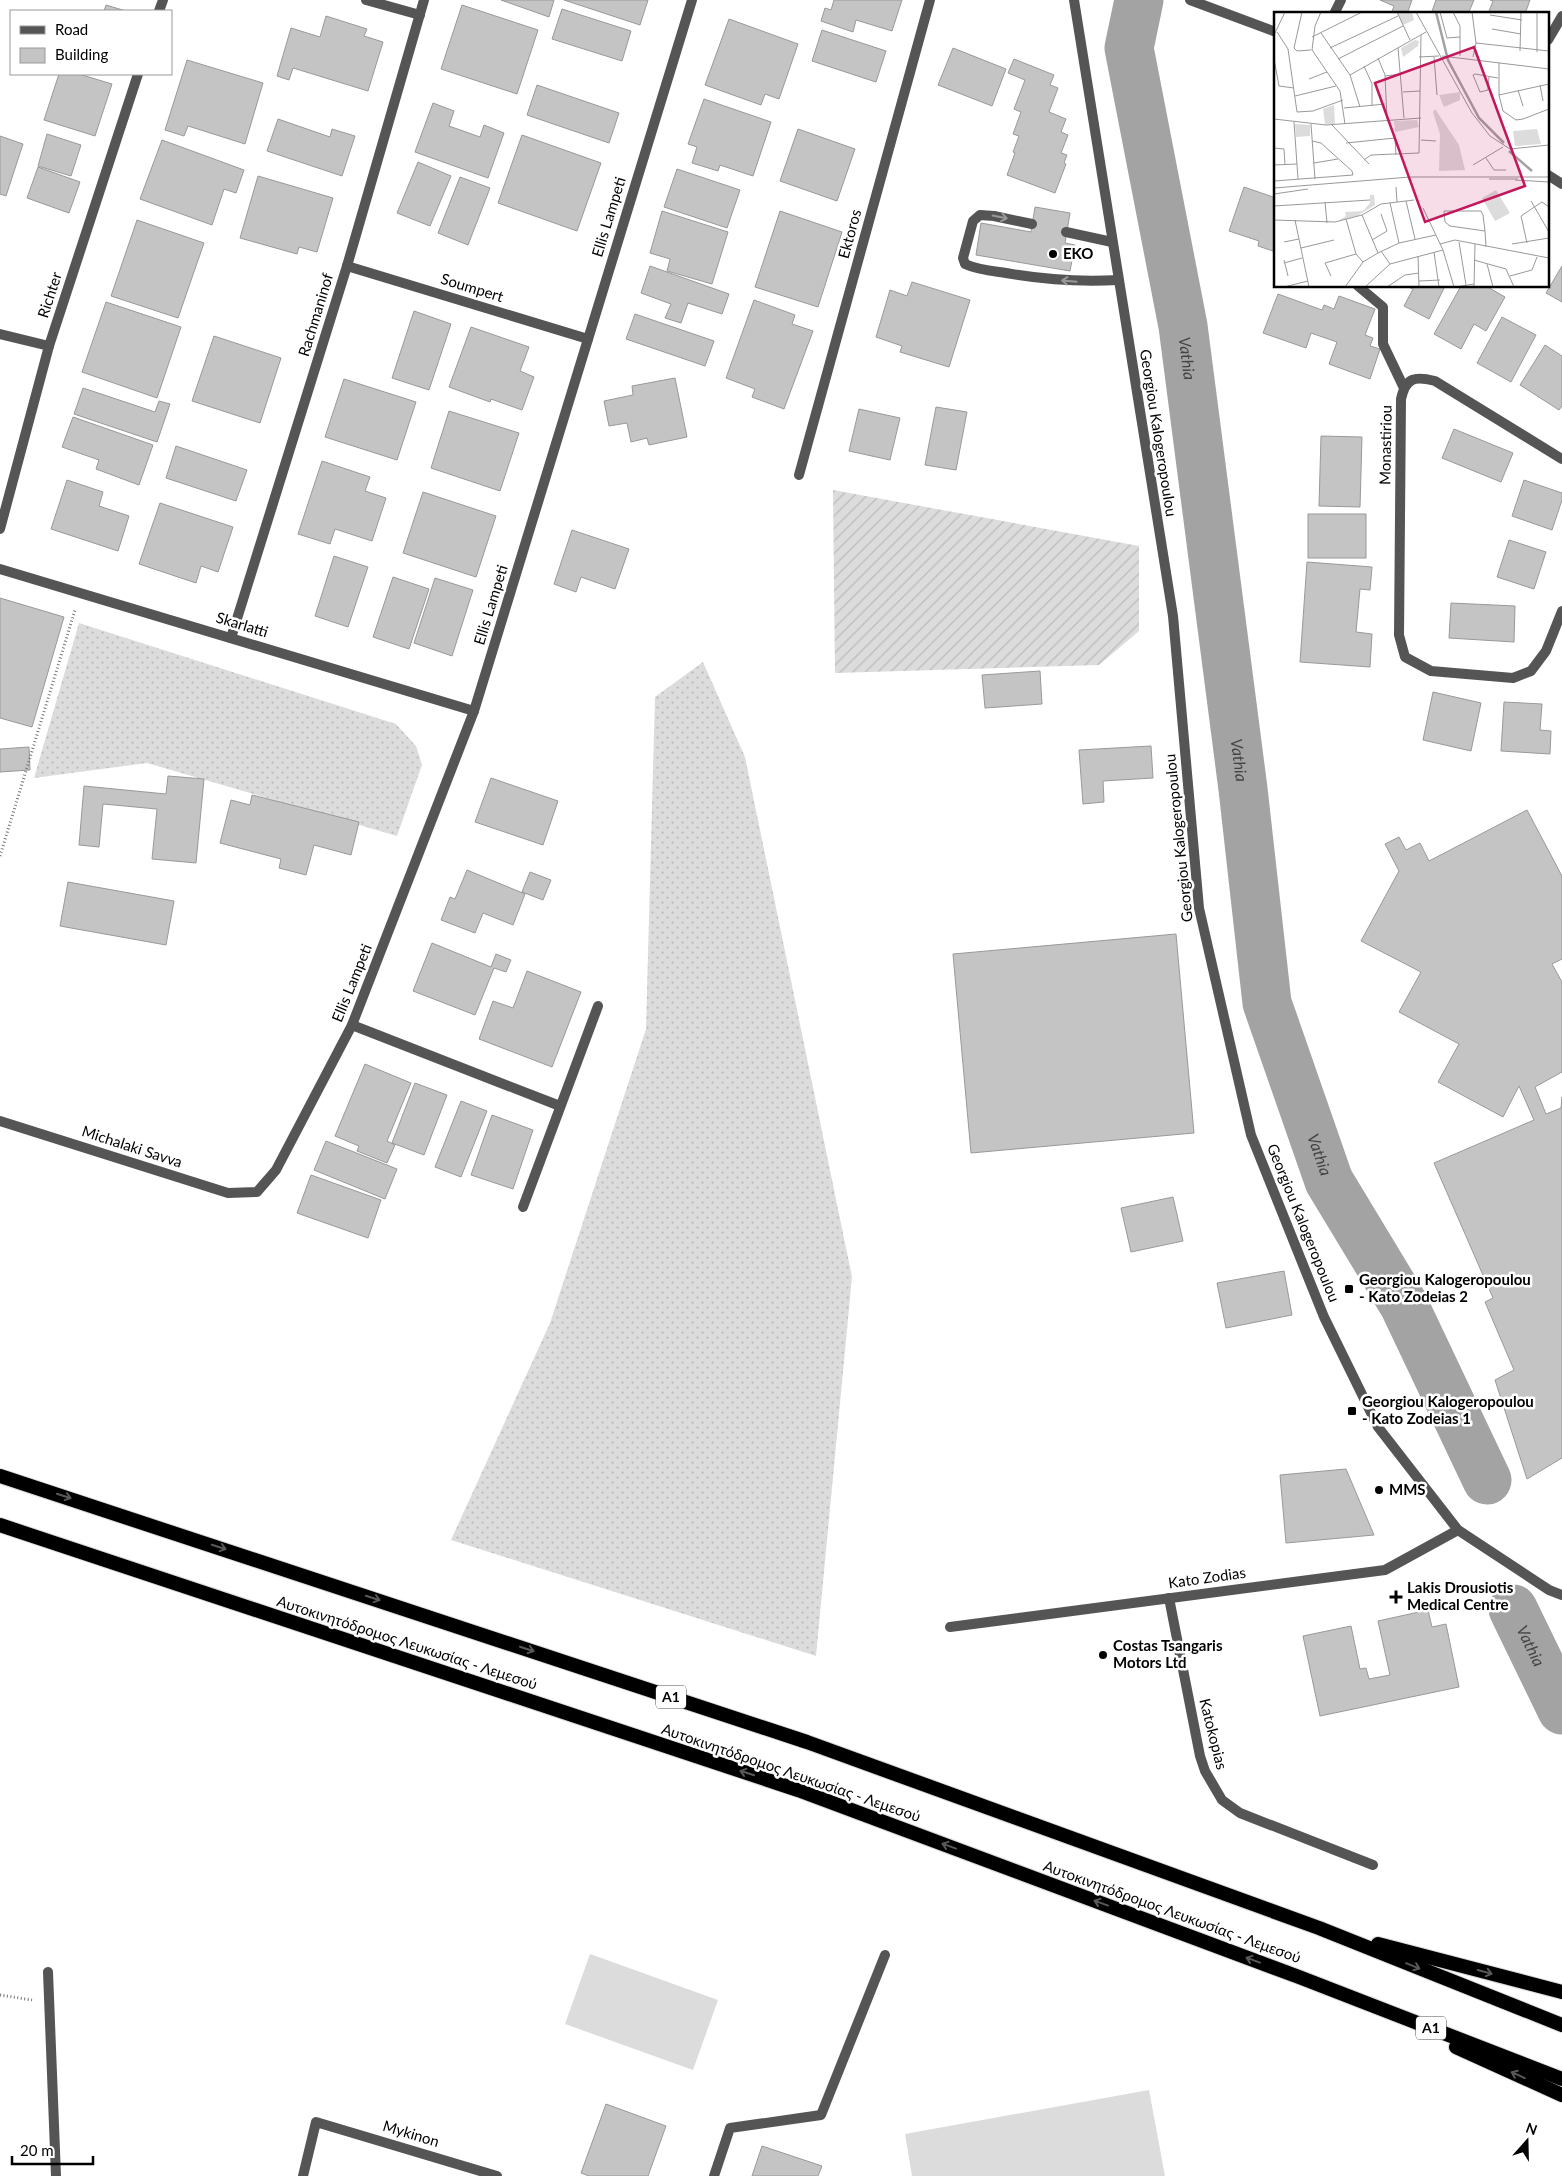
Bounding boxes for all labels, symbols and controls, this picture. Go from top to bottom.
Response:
legend [10,10,172,75]
inset map [1274,12,1550,288]
text: Road [55,20,88,38]
text: Building [55,45,108,63]
street label: Ellis Lampeti [587,175,629,259]
street label: Ektoros [834,207,864,260]
one-way arrow [992,213,1008,223]
place label: EKO [1063,244,1093,262]
marker: EKO [1047,248,1059,260]
street label: Richter [33,269,65,320]
street label: Soumpert [439,269,506,305]
street label: Rachmaninof [294,270,336,358]
one-way arrow [1061,276,1077,286]
water label: Vathia [1176,336,1200,381]
street label: Georgiou Kalogeropoulou [1137,348,1181,518]
street label: Monastiriou [1375,405,1395,485]
street label: Ellis Lampeti [469,563,511,647]
street label: Skarlatti [214,608,270,640]
water label: Vathia [1228,737,1252,783]
street label: Georgiou Kalogeropoulou [1160,753,1196,923]
street label: Ellis Lampeti [327,941,375,1024]
street label: Michalaki Savva [80,1121,185,1171]
water label: Vathia [1304,1131,1336,1178]
street label: Georgiou Kalogeropoulou [1264,1141,1344,1304]
place label: Georgiou Kalogeropoulou - Kato Zodeias 2 [1359,1270,1531,1305]
marker: Georgiou Kalogeropoulou - Kato Zodeias 2 [1343,1283,1355,1295]
place label: Georgiou Kalogeropoulou - Kato Zodeias 1 [1362,1392,1534,1427]
marker: Georgiou Kalogeropoulou - Kato Zodeias 1 [1346,1405,1358,1417]
place label: MMS [1389,1480,1426,1498]
marker: MMS [1373,1484,1385,1496]
one-way arrow [56,1492,72,1501]
one-way arrow [210,1543,226,1552]
street label: Kato Zodias [1167,1563,1247,1591]
place label: Lakis Drousiotis Medical Centre [1407,1578,1514,1613]
marker: Lakis Drousiotis Medical Centre [1389,1590,1403,1604]
street label: Αυτοκινητόδρομος Λευκωσίας - Λεμεσού [275,1591,540,1693]
one-way arrow [365,1594,380,1603]
water label: Vathia [1513,1622,1549,1669]
place label: Costas Tsangaris Motors Ltd [1113,1636,1223,1671]
one-way arrow [519,1645,534,1654]
marker: Costas Tsangaris Motors Ltd [1097,1649,1109,1661]
road number: A1 [656,1685,686,1708]
street label: Katokopias [1196,1696,1232,1771]
street label: Αυτοκινητόδρομος Λευκωσίας - Λεμεσού [659,1719,923,1825]
one-way arrow [739,1768,755,1777]
one-way arrow [942,1841,957,1850]
street label: Αυτοκινητόδρομος Λευκωσίας - Λεμεσού [1041,1856,1304,1966]
one-way arrow [1094,1898,1109,1907]
one-way arrow [1246,1955,1262,1964]
one-way arrow [1406,1962,1421,1971]
one-way arrow [1477,1968,1493,1977]
road number: A1 [1416,2016,1446,2040]
one-way arrow [1511,2069,1526,2079]
street label: Mykinon [381,2116,442,2150]
north arrow [1502,2116,1552,2166]
text: N [1524,2118,1540,2138]
scale bar [12,2134,94,2166]
text: 20 m [20,2141,54,2159]

